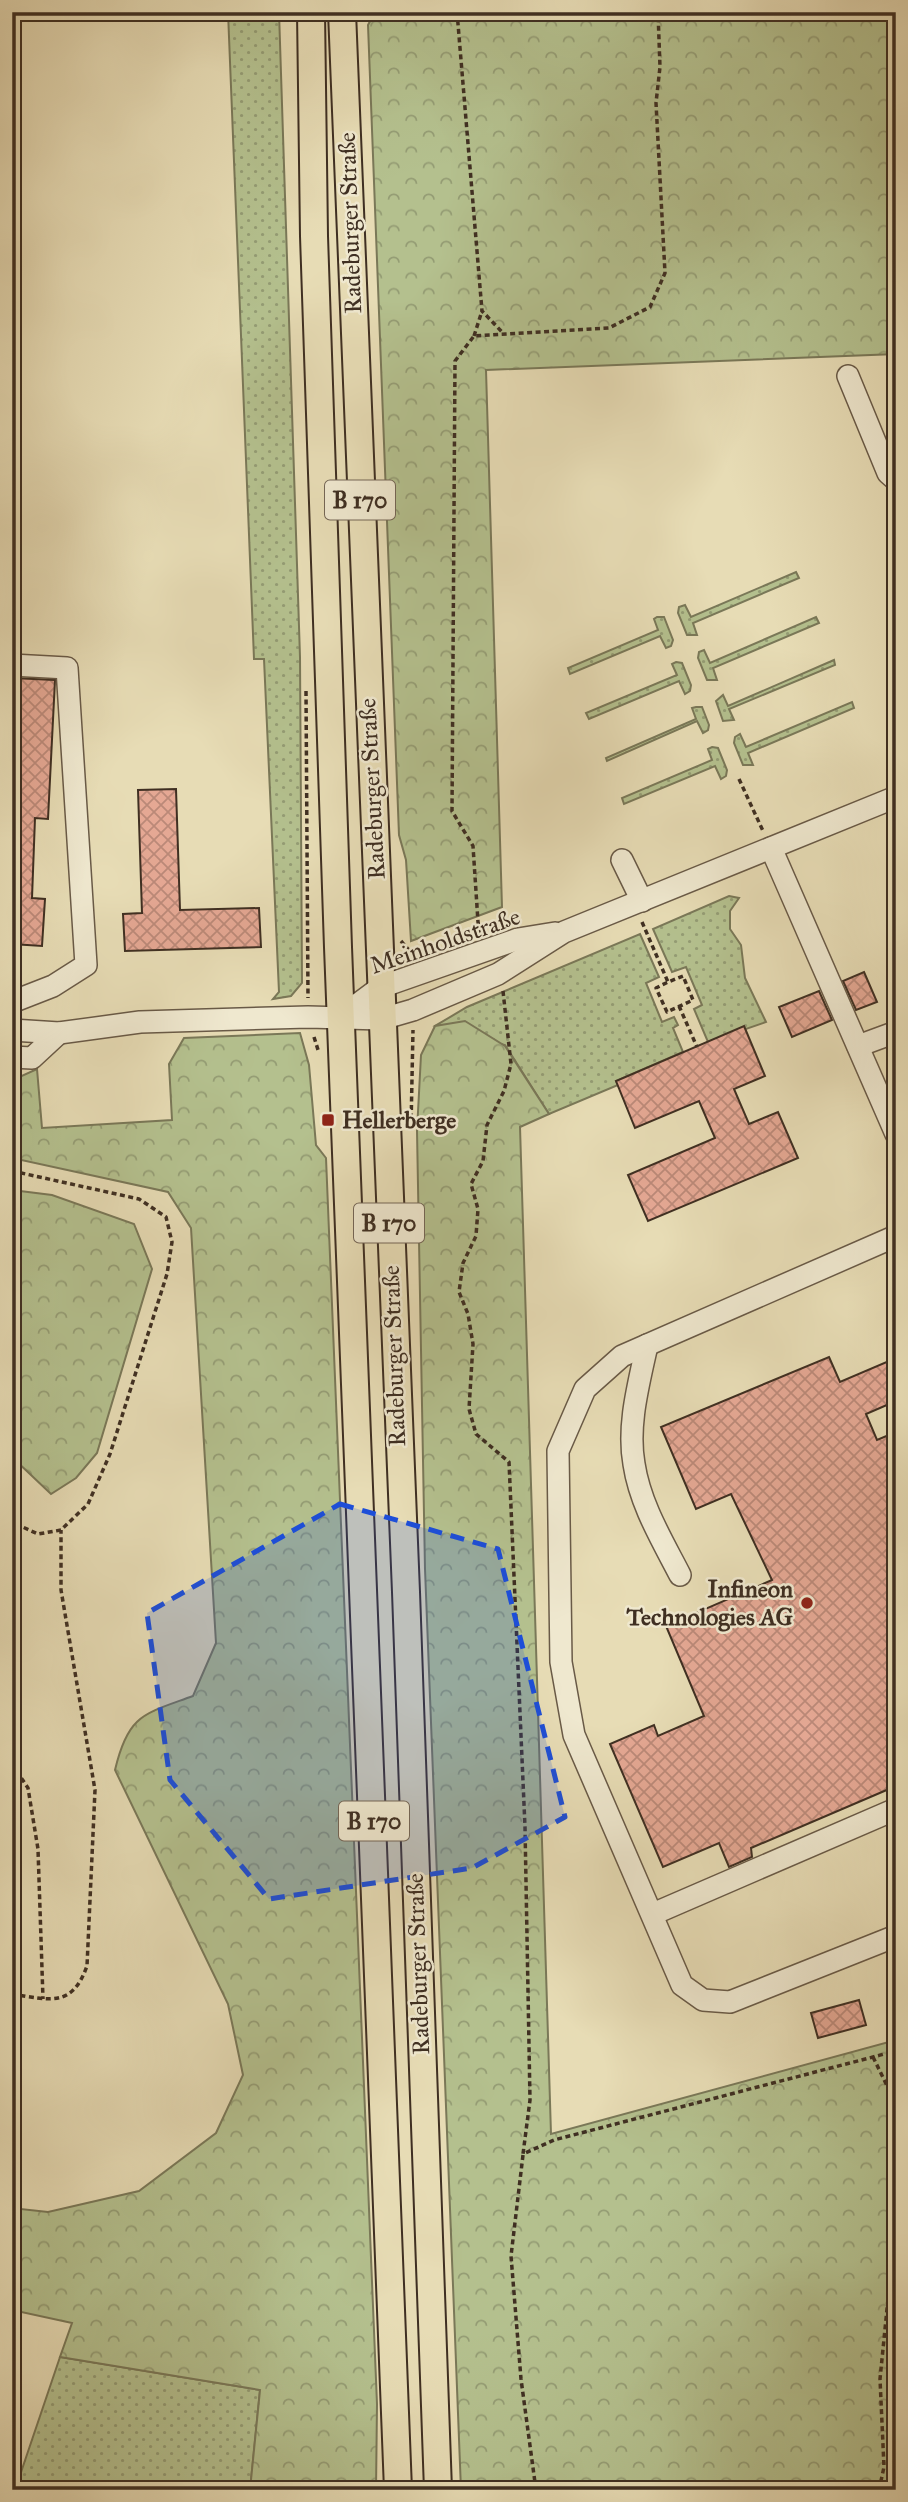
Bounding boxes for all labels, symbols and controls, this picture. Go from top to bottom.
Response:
street label: Radeburger Straße [332,132,368,314]
road number: B 170 [325,480,395,520]
street label: Radeburger Straße [352,698,392,880]
street label: Meinholdstraße [366,901,524,981]
place label: Hellerberge [342,1105,456,1135]
marker: Hellerberge [320,1112,336,1128]
road number: B 170 [354,1204,424,1242]
street label: Radeburger Straße [376,1265,412,1447]
place label: Infineon Technologies AG [626,1574,793,1632]
marker: Infineon Technologies AG [799,1595,815,1611]
road number: B 170 [339,1802,409,1840]
street label: Radeburger Straße [400,1873,436,2055]

